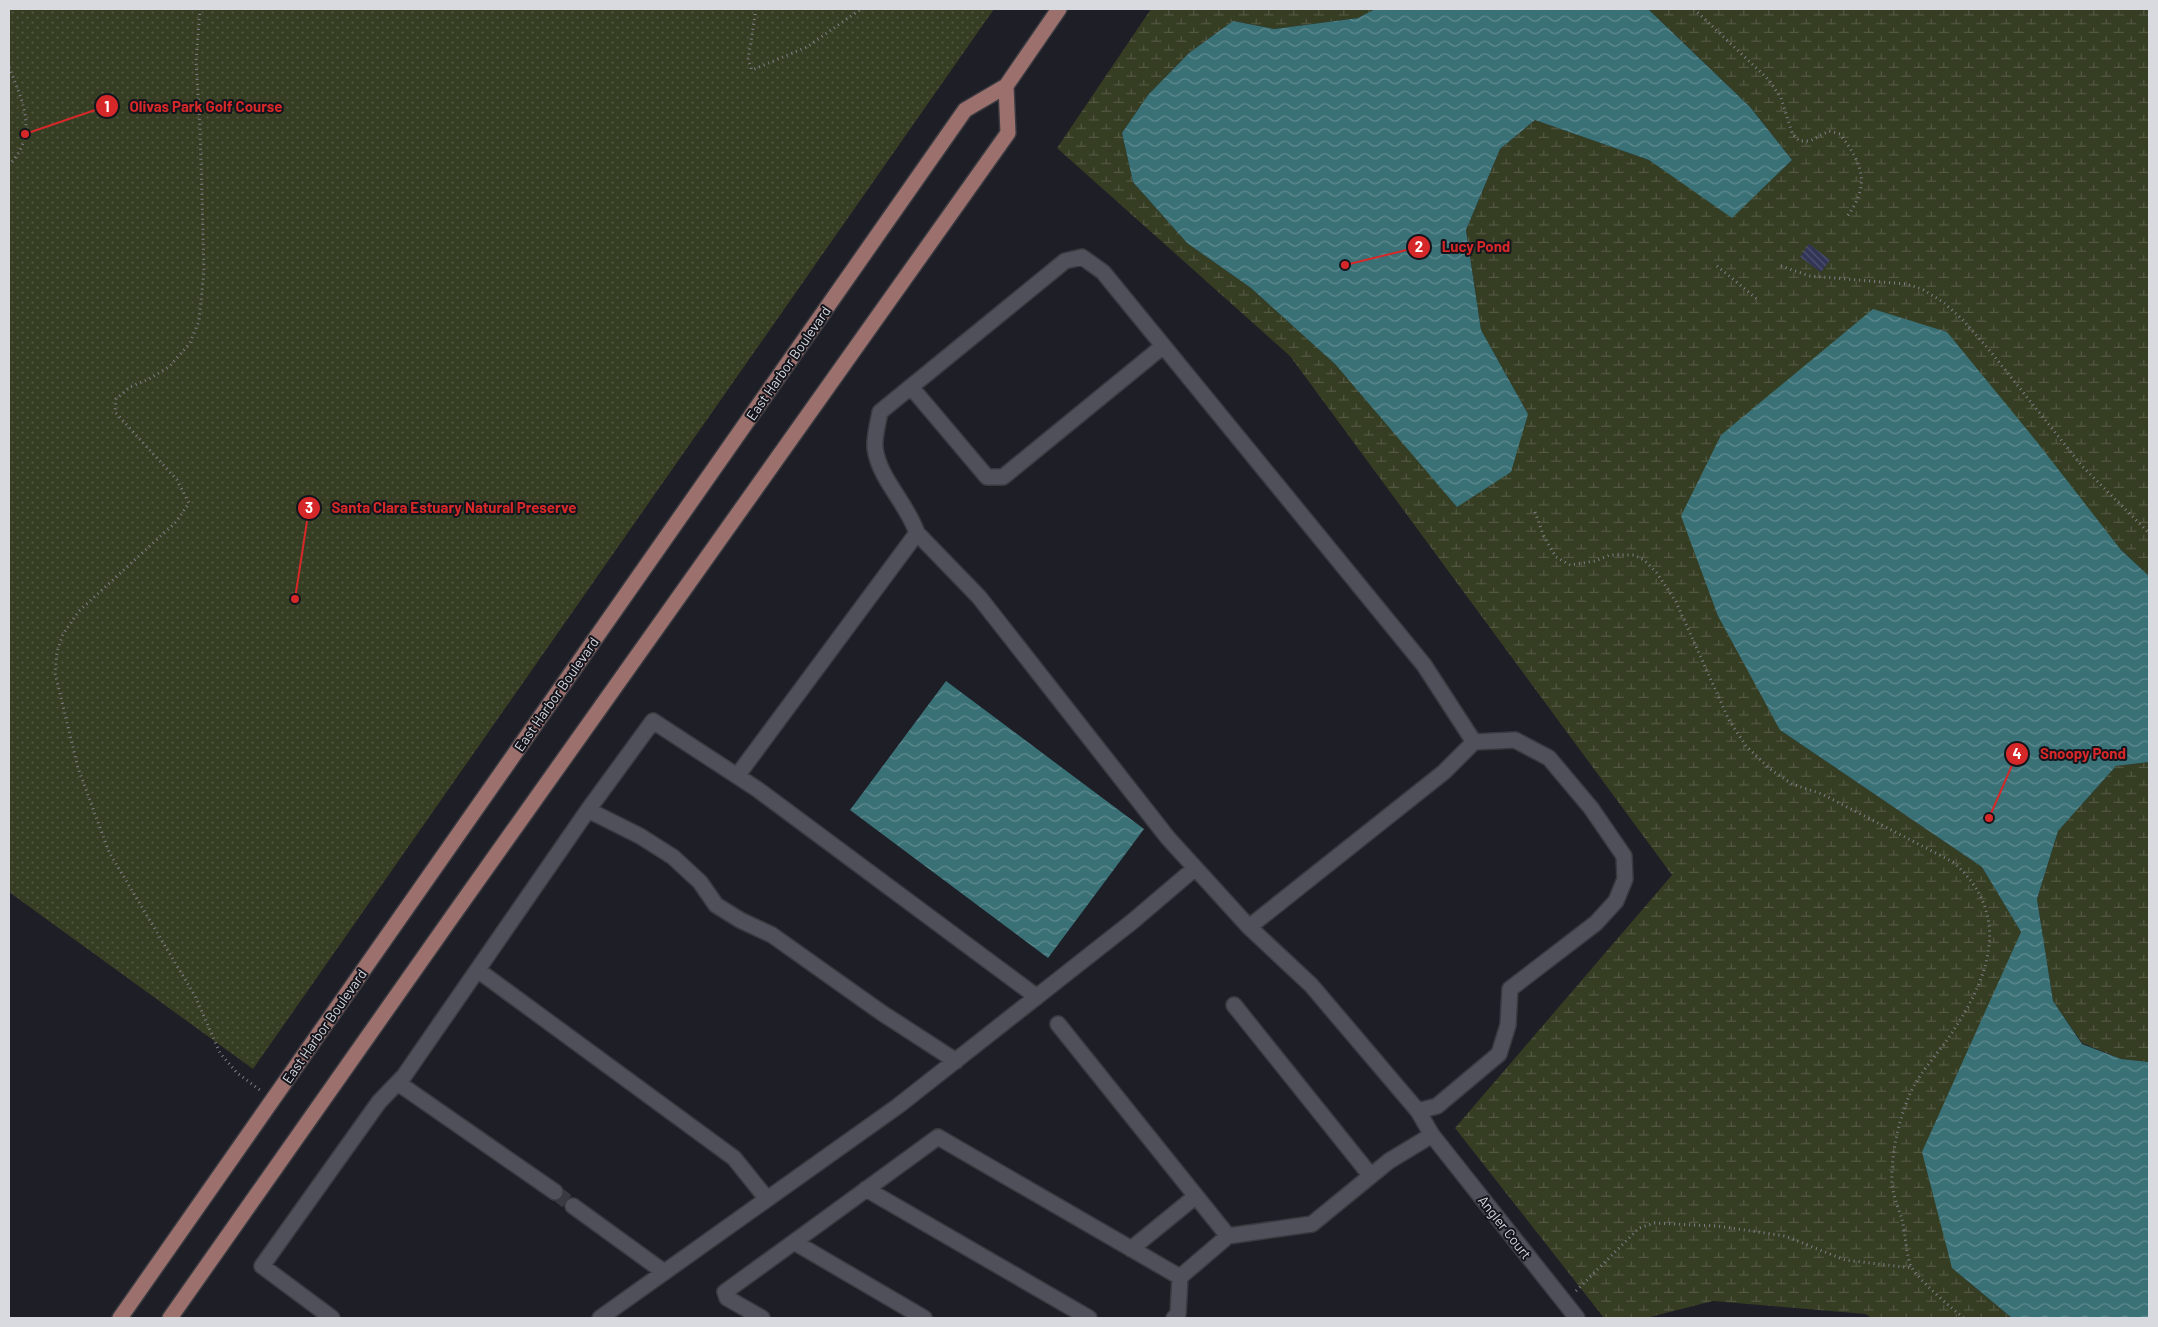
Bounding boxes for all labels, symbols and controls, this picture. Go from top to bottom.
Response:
callout: Olivas Park Golf Course [95,91,293,121]
text: 1 [104,97,110,115]
text: Olivas Park Golf Course [129,97,283,115]
callout: Lucy Pond [1407,232,1521,262]
text: 2 [1415,237,1423,255]
text: Lucy Pond [1442,237,1510,255]
street label: East Harbor Boulevard [742,303,834,423]
callout: Santa Clara Estuary Natural Preserve [296,493,586,523]
text: 3 [305,498,313,516]
text: Santa Clara Estuary Natural Preserve [332,498,576,516]
street label: East Harbor Boulevard [510,634,602,754]
callout: Snoopy Pond [2005,739,2136,769]
text: 4 [2012,744,2022,762]
text: Snoopy Pond [2040,744,2126,762]
street label: East Harbor Boulevard [278,966,370,1086]
street label: Angler Court [1475,1192,1535,1262]

